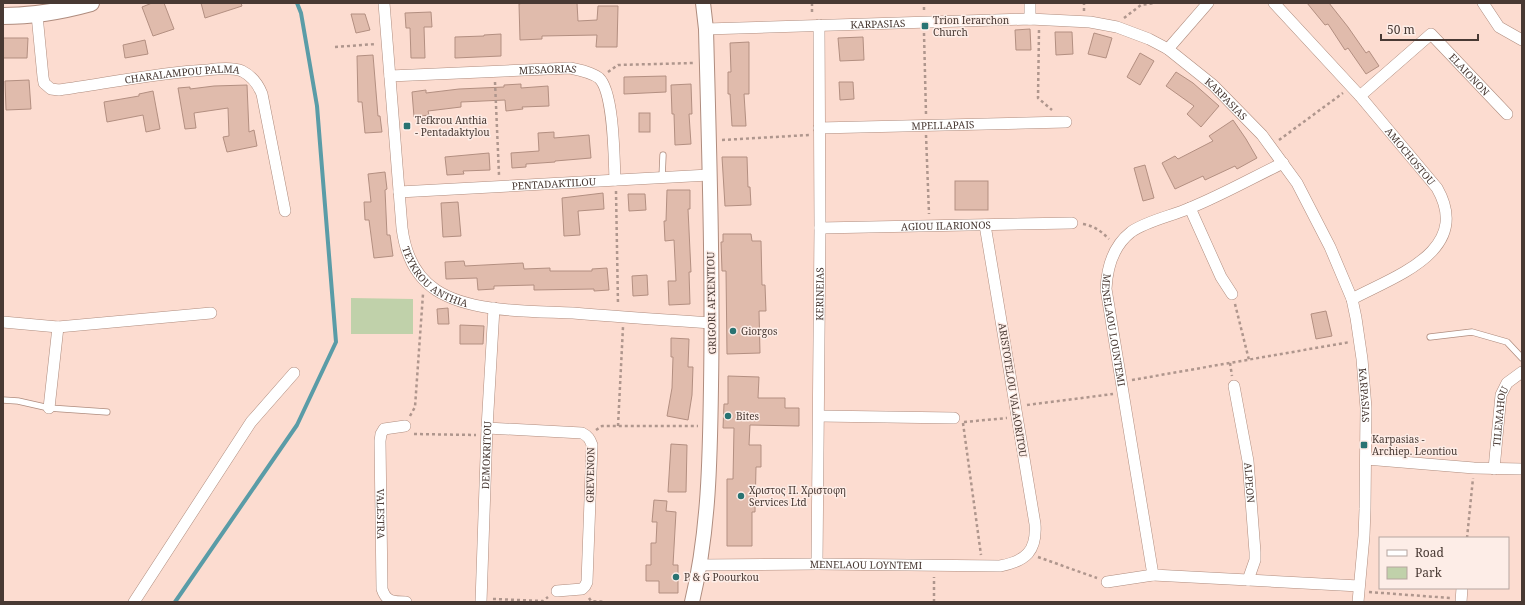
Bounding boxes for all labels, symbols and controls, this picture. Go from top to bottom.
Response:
place label: Trion Ierarchon Church [933,13,1010,39]
street label: KARPASIAS [850,16,906,32]
scale bar [1381,16,1478,42]
marker: Trion Ierarchon Church [920,21,930,31]
text: 50 m [1387,21,1415,38]
street label: ELAIONON [1446,50,1493,99]
street label: CHARALAMPOU PALMA [123,61,242,87]
street label: MESAORIAS [519,61,578,77]
street label: KARPASIAS [1202,74,1251,123]
place label: Tefkrou Anthia - Pentadaktylou [415,113,490,139]
street label: MPELLAPAIS [911,117,975,133]
marker: Tefkrou Anthia - Pentadaktylou [402,121,412,131]
street label: AMOCHOSTOU [1382,124,1439,188]
street label: PENTADAKTILOU [511,174,597,193]
street label: AGIOU ILARIONOS [901,218,991,233]
street label: TEYKROU ANTHIA [399,244,471,310]
street label: GRIGORI AFXENTIOU [703,251,719,354]
street label: KERINEIAS [812,267,827,321]
street label: MENELAOU LOUNTEMI [1099,273,1129,388]
street label: ARISTOTELOU VALAORITOU [995,322,1031,459]
place label: Giorgos [741,324,778,338]
marker: Giorgos [728,326,738,336]
street label: KARPASIAS [1356,367,1373,423]
street label: TILEMAHOU [1489,383,1512,447]
place label: Bites [736,409,760,423]
marker: Bites [723,411,733,421]
street label: DEMOKRITOU [478,420,494,489]
place label: Karpasias - Archiep. Leontiou [1372,432,1458,458]
marker: Karpasias - Archiep. Leontiou [1359,440,1369,450]
street label: GREVENON [583,447,597,503]
street label: ALPEON [1241,462,1258,504]
place label: Χριστος Π. Χριστοφη Services Ltd [749,483,846,509]
street label: VALESTRA [374,489,388,540]
marker: Χριστος Π. Χριστοφη Services Ltd [736,491,746,501]
legend [1379,537,1509,589]
text: Road [1415,544,1445,561]
street label: MENELAOU LOYNTEMI [810,557,923,572]
text: Park [1415,564,1443,581]
place label: P & G Poourkou [684,570,759,584]
marker: P & G Poourkou [671,572,681,582]

